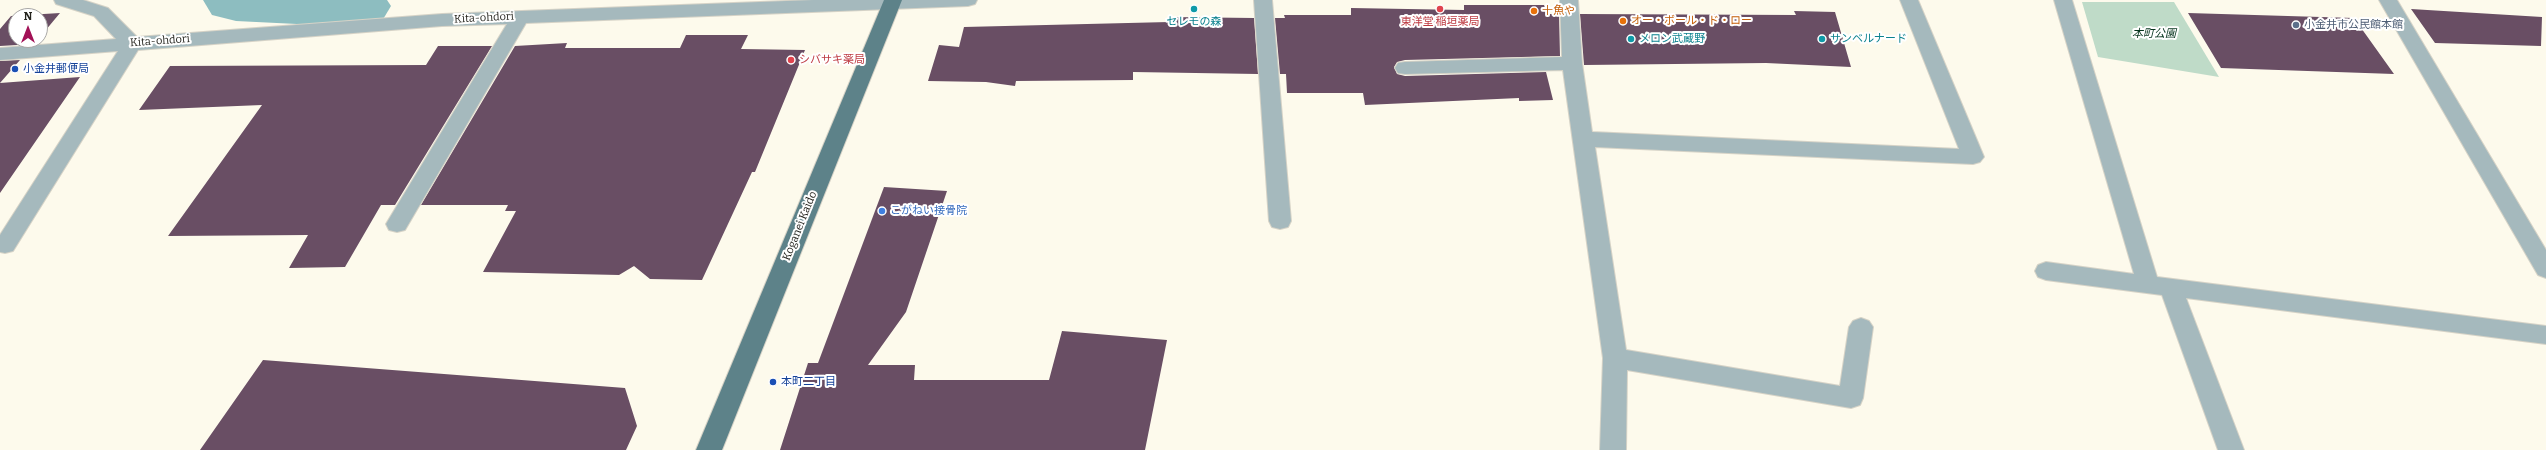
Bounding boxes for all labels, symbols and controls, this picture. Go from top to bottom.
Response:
marker: セレモの森 [1189,4,1199,14]
marker: 東洋堂 稲垣薬局 [1435,4,1445,14]
place label: 十魚や [1542,4,1575,18]
marker: 十魚や [1529,6,1539,16]
north arrow [8,8,48,48]
text: N [24,10,32,23]
street label: Kita-ohdori [454,10,514,26]
place label: オー・ボール・ド・ロー [1631,14,1752,28]
place label: セレモの森 [1167,15,1221,29]
place label: 東洋堂 稲垣薬局 [1400,15,1480,29]
marker: オー・ボール・ド・ロー [1618,16,1628,26]
place label: 小金井市公民館本館 [2304,18,2403,32]
marker: 小金井市公民館本館 [2291,20,2301,30]
park label: 本町公園 [2132,27,2176,41]
street label: Kita-ohdori [130,32,190,50]
place label: メロン武蔵野 [1639,32,1705,46]
place label: サンベルナード [1830,32,1907,46]
marker: メロン武蔵野 [1626,34,1636,44]
marker: サンベルナード [1817,34,1827,44]
place label: シバサキ薬局 [799,53,865,67]
marker: シバサキ薬局 [786,55,796,65]
place label: 小金井郵便局 [23,62,89,76]
marker: 小金井郵便局 [10,64,20,74]
street label: Koganei Kaido [780,189,820,263]
place label: こがねい接骨院 [890,204,967,218]
marker: こがねい接骨院 [877,206,887,216]
place label: 本町二丁目 [781,375,836,389]
marker: 本町二丁目 [768,377,778,387]

